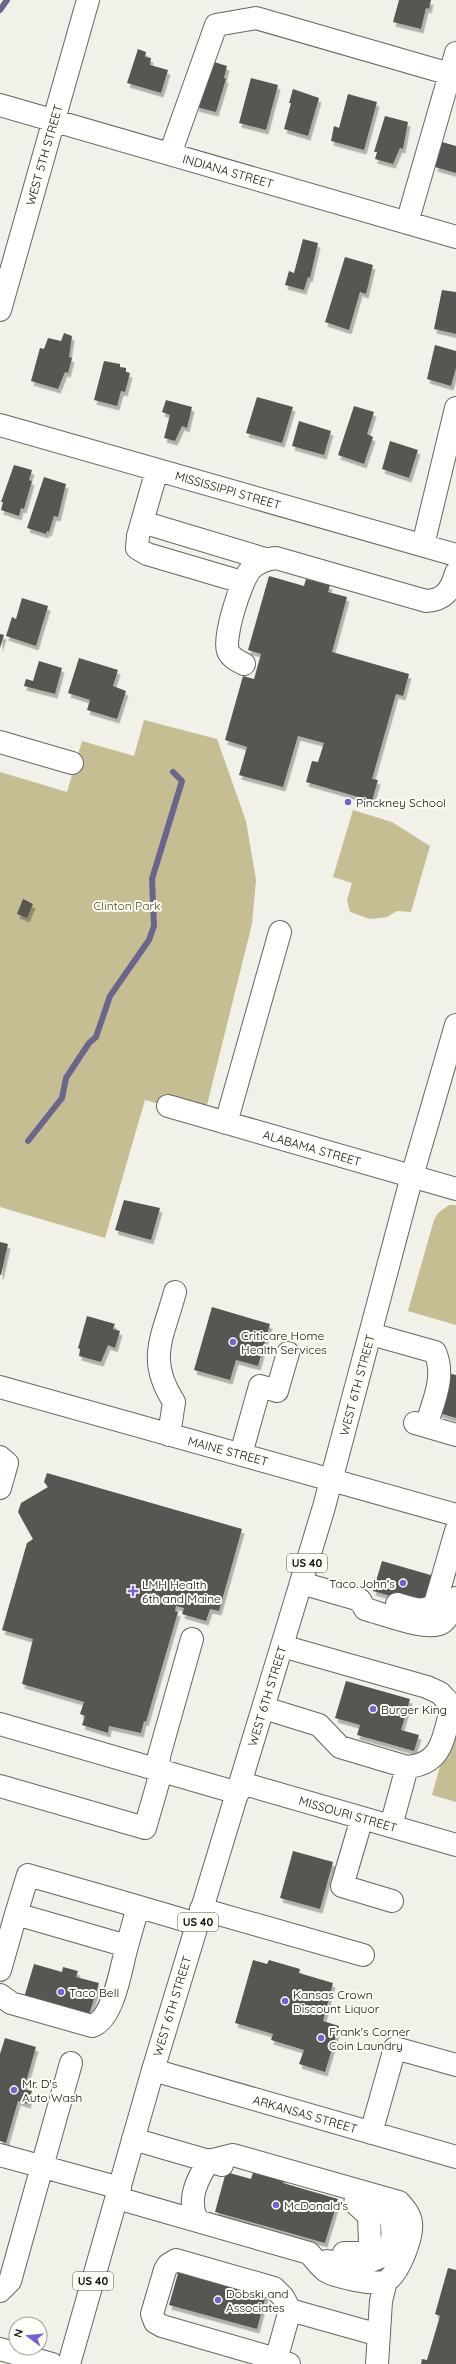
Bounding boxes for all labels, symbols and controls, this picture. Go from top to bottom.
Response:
street label: WEST 5TH STREET [22,103,66,207]
street label: INDIANA STREET [181,151,275,191]
street label: MISSISSIPPI STREET [173,468,283,512]
place label: Pinckney School [356,795,446,810]
marker: Pinckney School [343,797,353,807]
park label: Clinton Park [94,898,160,913]
street label: ALABAMA STREET [261,1127,363,1169]
place label: Criticare Home Health Services [241,1328,327,1357]
street label: WEST 6TH STREET [336,1333,378,1437]
marker: Criticare Home Health Services [228,1337,238,1347]
street label: MAINE STREET [186,1433,270,1469]
road number: US 40 [287,1554,327,1572]
place label: Taco John's [329,1576,395,1591]
place label: LMH Health 6th and Maine [142,1577,221,1606]
marker: Taco John's [398,1578,408,1588]
marker: LMH Health 6th and Maine [127,1585,139,1597]
street label: WEST 6TH STREET [245,1644,289,1748]
place label: Burger King [381,1702,447,1717]
marker: Burger King [368,1704,378,1714]
street label: MISSOURI STREET [297,1793,399,1835]
road number: US 40 [178,1913,218,1931]
street label: WEST 6TH STREET [150,1954,194,2058]
place label: Taco Bell [69,1985,119,2000]
marker: Taco Bell [56,1987,66,1997]
place label: Kansas Crown Discount Liquor [293,1987,380,2016]
marker: Kansas Crown Discount Liquor [280,1996,290,2006]
place label: Frank's Corner Coin Laundry [329,2024,410,2053]
marker: Frank's Corner Coin Laundry [316,2033,326,2043]
place label: Mr. D's Auto Wash [22,2076,82,2105]
marker: Mr. D's Auto Wash [9,2085,19,2095]
street label: ARKANSAS STREET [251,2092,359,2136]
place label: McDonald's [284,2198,349,2213]
marker: McDonald's [271,2200,281,2210]
road number: US 40 [73,2272,113,2290]
place label: Dobski and Associates [226,2286,289,2315]
marker: Dobski and Associates [213,2295,223,2305]
north arrow [8,2316,48,2356]
text: N [11,2327,26,2339]

